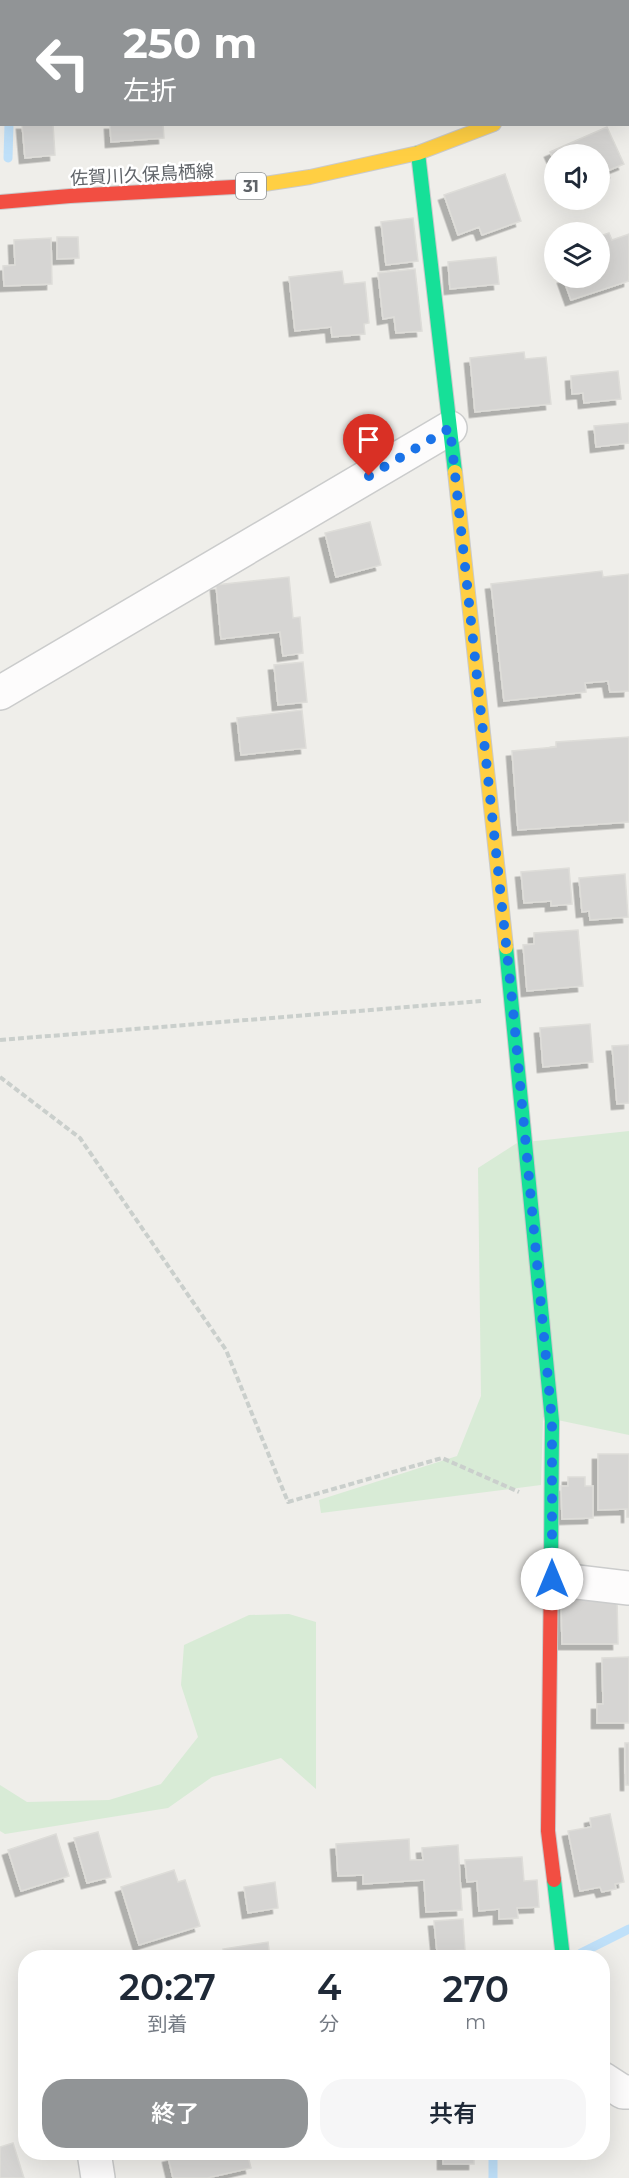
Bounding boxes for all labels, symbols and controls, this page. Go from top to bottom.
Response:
text: 250 m [123,17,257,69]
icon: left [24,24,102,102]
text: 左折 [123,74,177,107]
map controls [544,144,610,288]
button: sound [544,144,610,210]
street label: 佐賀川久保鳥栖線 [70,160,214,190]
road number: 31 [236,173,266,199]
button: layers [544,222,610,288]
pin [343,414,394,476]
icon: arrive [352,423,385,456]
position arrow [520,1547,584,1611]
text: 20:27 [119,1965,216,2009]
text: 4 [317,1965,341,2009]
text: 270 [443,1967,509,2011]
text: m [465,2010,486,2034]
text: 到着 [148,2012,188,2036]
text: 分 [319,2012,339,2036]
button: 終了 [42,2079,308,2148]
button: 共有 [320,2079,586,2148]

